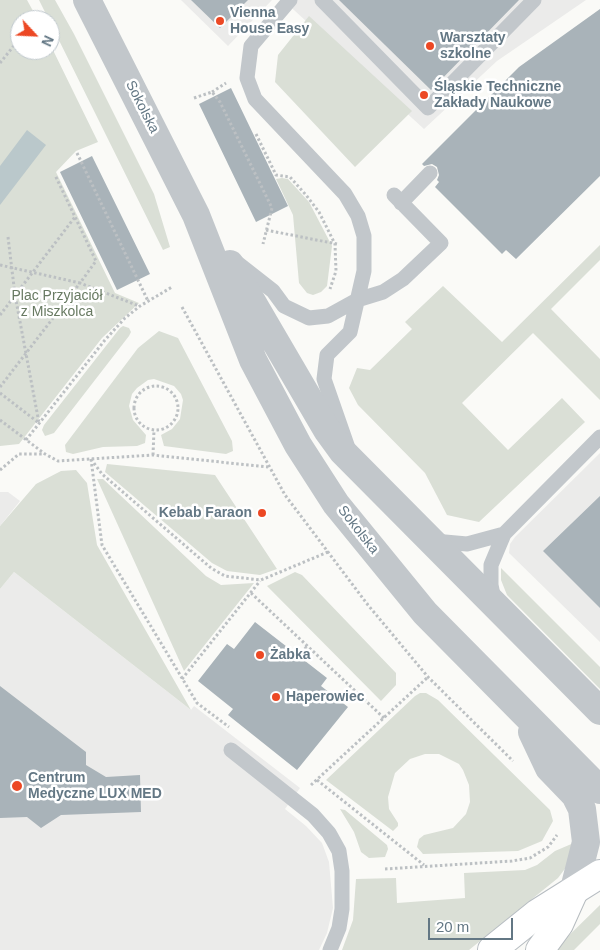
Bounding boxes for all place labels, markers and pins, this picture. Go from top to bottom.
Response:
place label: Vienna House Easy [230,5,309,38]
marker: Vienna House Easy [214,15,226,27]
place label: Warsztaty szkolne [440,30,506,62]
marker: Warsztaty szkolne [424,40,436,52]
place label: Śląskie Techniczne Zakłady Naukowe [434,79,561,111]
marker: Śląskie Techniczne Zakłady Naukowe [418,89,430,101]
place label: Kebab Faraon [159,505,252,521]
marker: Kebab Faraon [256,507,268,519]
place label: Żabka [270,647,310,663]
marker: Żabka [254,649,266,661]
place label: Haperowiec [286,689,365,705]
marker: Haperowiec [270,691,282,703]
place label: Centrum Medyczne LUX MED [28,770,162,802]
marker: Centrum Medyczne LUX MED [10,779,24,793]

